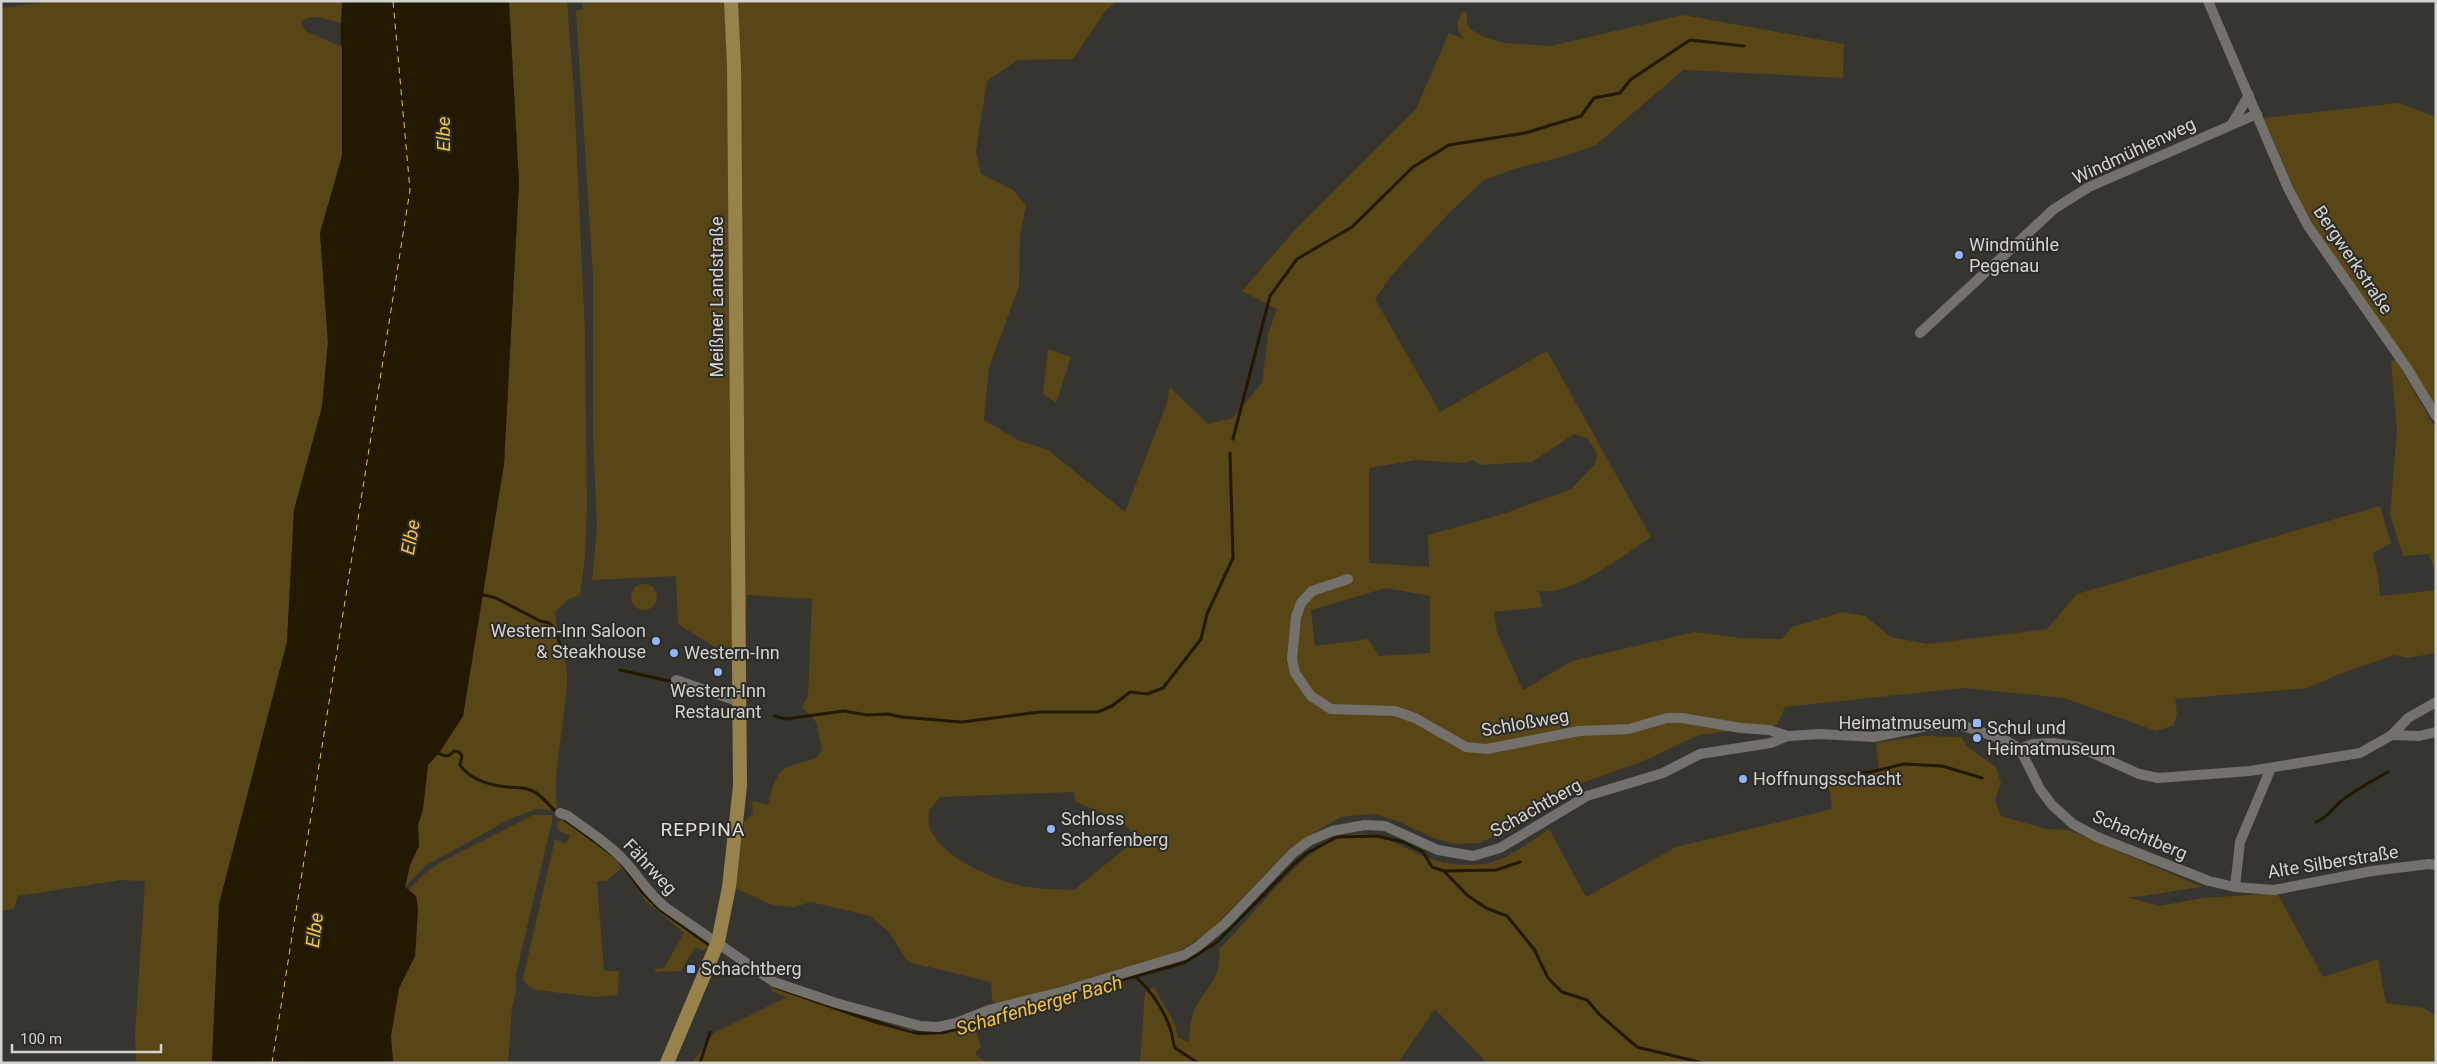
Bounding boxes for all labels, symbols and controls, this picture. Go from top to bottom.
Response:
street label: Windmühlenweg [2069,113,2199,188]
water label: Elbe [432,116,455,152]
street label: Bergwerkstraße [2309,202,2397,318]
street label: Meißner Landstraße [706,217,727,377]
place label: Windmühle Pegenau [1969,234,2059,276]
marker: Windmühle Pegenau [1953,249,1965,261]
water label: Elbe [396,518,425,556]
place label: Western-Inn Saloon & Steakhouse [490,620,646,662]
marker: Western-Inn Saloon & Steakhouse [650,635,662,647]
place label: Western-Inn [684,642,780,663]
marker: Western-Inn [668,647,680,659]
marker: Western-Inn Restaurant [712,666,724,678]
place label: Western-Inn Restaurant [670,680,766,722]
street label: Schloßweg [1479,704,1570,741]
place label: Heimatmuseum [1839,712,1967,733]
marker: Heimatmuseum [1971,717,1983,729]
place label: Schul und Heimatmuseum [1987,717,2115,759]
marker: Schul und Heimatmuseum [1971,732,1983,744]
place label: Hoffnungsschacht [1753,768,1902,789]
marker: Hoffnungsschacht [1737,773,1749,785]
street label: Schachtberg [1487,774,1585,841]
street label: Schachtberg [2090,805,2191,864]
place label: Schloss Scharfenberg [1061,808,1168,850]
district label: REPPINA [661,818,745,841]
marker: Schloss Scharfenberg [1045,823,1057,835]
street label: Fährweg [619,834,682,899]
street label: Alte Silberstraße [2266,841,2400,882]
water label: Elbe [301,911,328,949]
place label: Schachtberg [701,958,802,979]
marker: Schachtberg [685,963,697,975]
water label: Scharfenberger Bach [953,971,1125,1040]
scale bar [12,1022,161,1054]
text: 100 m [20,1030,62,1048]

